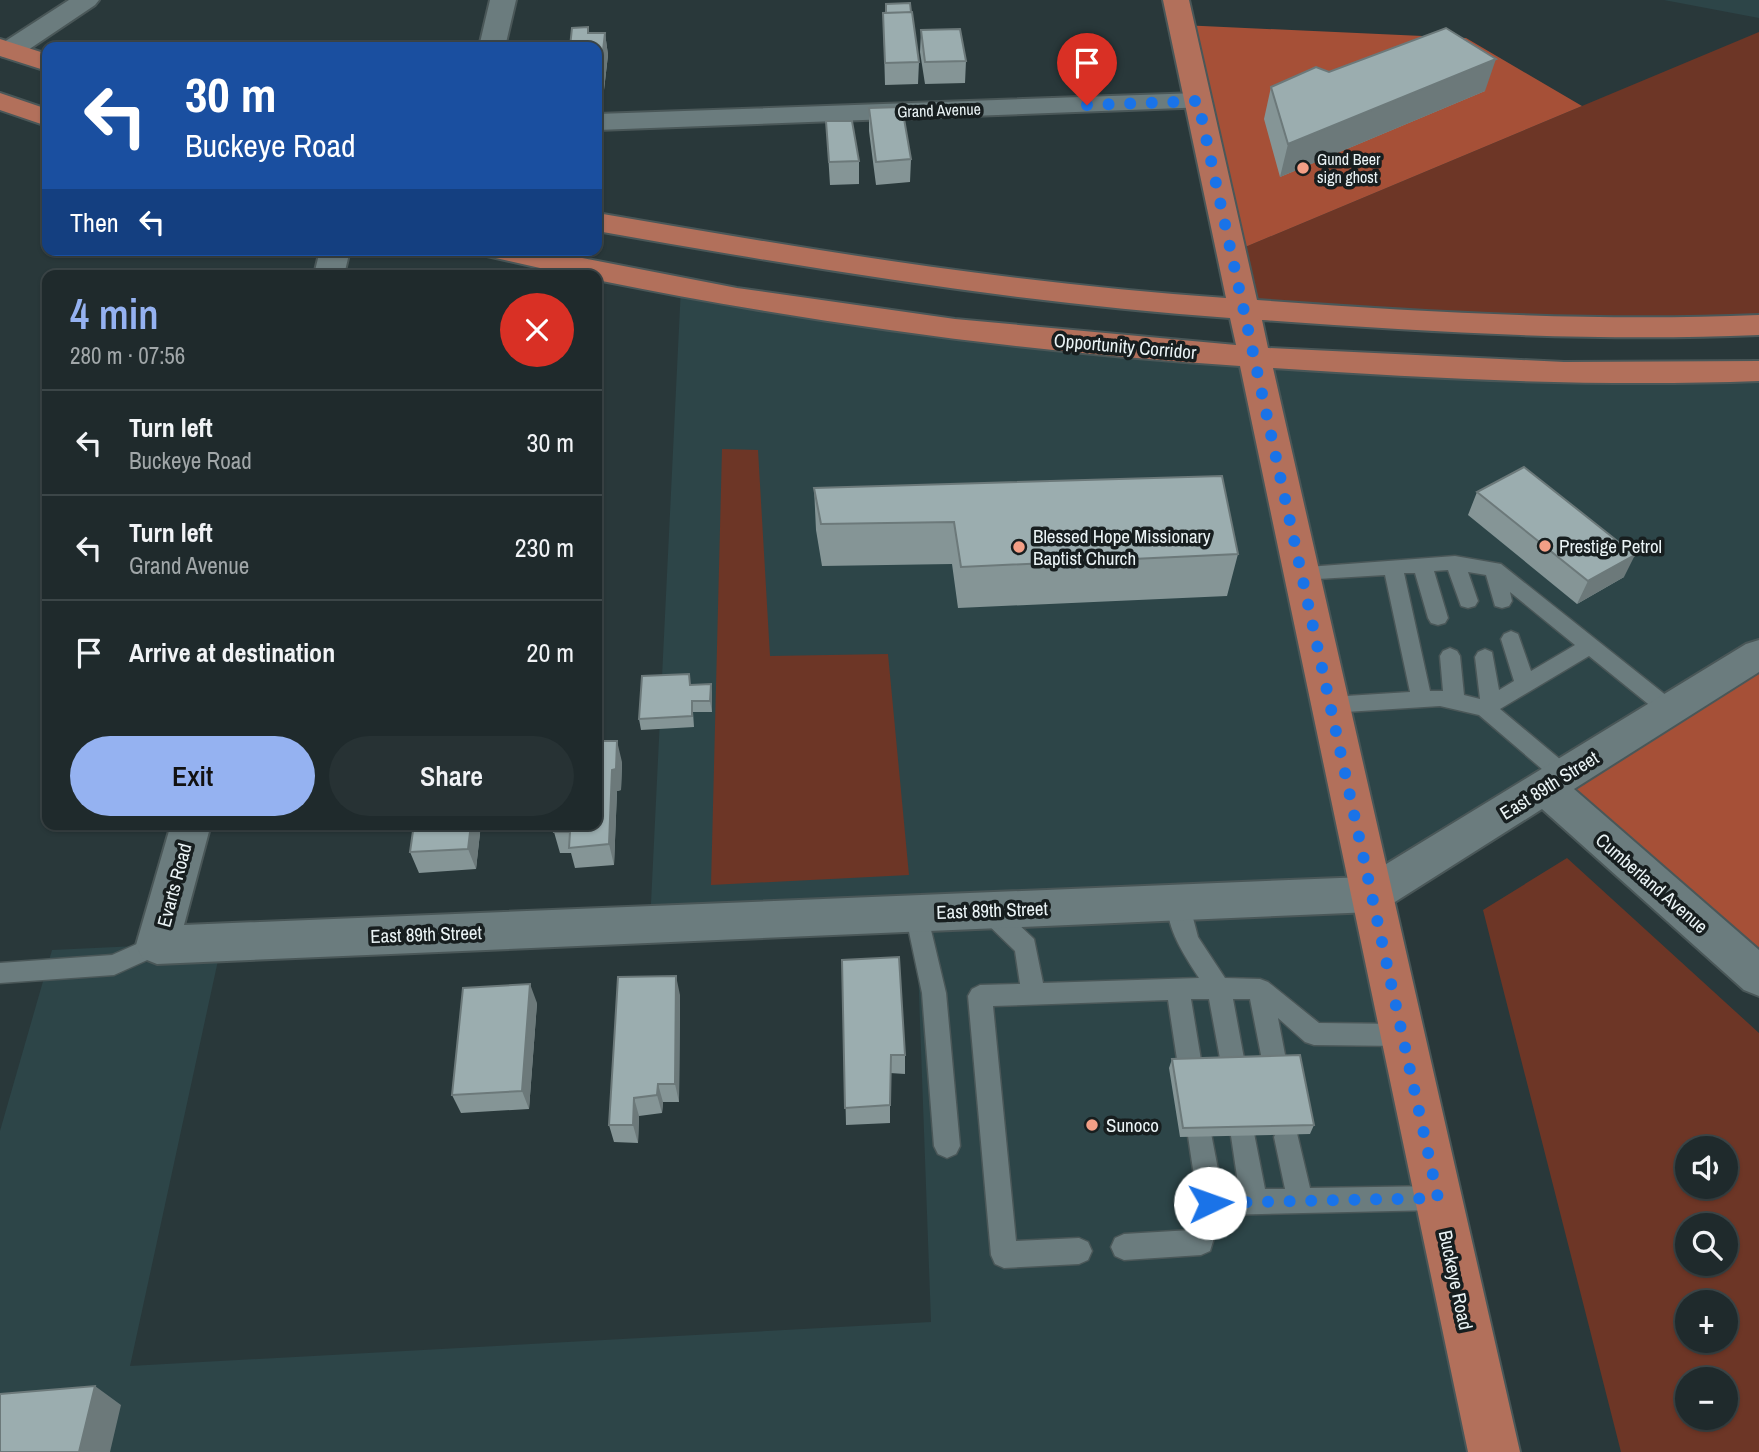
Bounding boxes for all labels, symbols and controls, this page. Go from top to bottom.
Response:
pin [1057,33,1117,105]
icon: arrive [1068,44,1106,82]
text: 30 m [185,61,277,127]
icon: left [70,70,161,161]
street label: Grand Avenue [897,98,981,122]
text: Buckeye Road [185,124,356,167]
place label: Gund Beer sign ghost [1317,148,1381,188]
marker: Gund Beer sign ghost [1295,160,1311,176]
icon: left [133,203,171,241]
text: Then [70,205,119,240]
text: 4 min [70,286,159,342]
button: close [500,293,574,367]
street label: Opportunity Corridor [1053,327,1198,365]
text: 280 m · 07:56 [70,340,185,371]
text: Turn left [129,410,213,445]
icon: left [70,424,108,462]
text: 30 m [527,425,574,460]
text: Buckeye Road [129,445,252,476]
text: Turn left [129,515,213,550]
place label: Blessed Hope Missionary Baptist Church [1033,523,1211,571]
icon: left [70,529,108,567]
text: 230 m [515,530,574,565]
place label: Prestige Petrol [1559,533,1662,559]
marker: Prestige Petrol [1537,538,1553,554]
marker: Blessed Hope Missionary Baptist Church [1011,539,1027,555]
text: Grand Avenue [129,550,249,581]
icon: arrive [70,634,108,672]
text: Arrive at destination [129,635,335,670]
text: 20 m [527,635,574,670]
button: Exit [70,736,315,816]
button: Share [329,736,574,816]
street label: East 89th Street [1495,744,1604,826]
street label: Cumberland Avenue [1590,827,1714,939]
street label: Evarts Road [150,840,198,930]
street label: East 89th Street [936,895,1049,925]
street label: East 89th Street [370,919,483,949]
place label: Sunoco [1106,1112,1159,1138]
marker: Sunoco [1084,1117,1100,1133]
map controls [1675,1136,1738,1430]
button: sound [1675,1136,1738,1199]
position arrow [1173,1166,1247,1240]
button: search [1675,1213,1738,1276]
street label: Buckeye Road [1433,1228,1479,1332]
button: + [1675,1290,1738,1353]
button: − [1675,1367,1738,1430]

